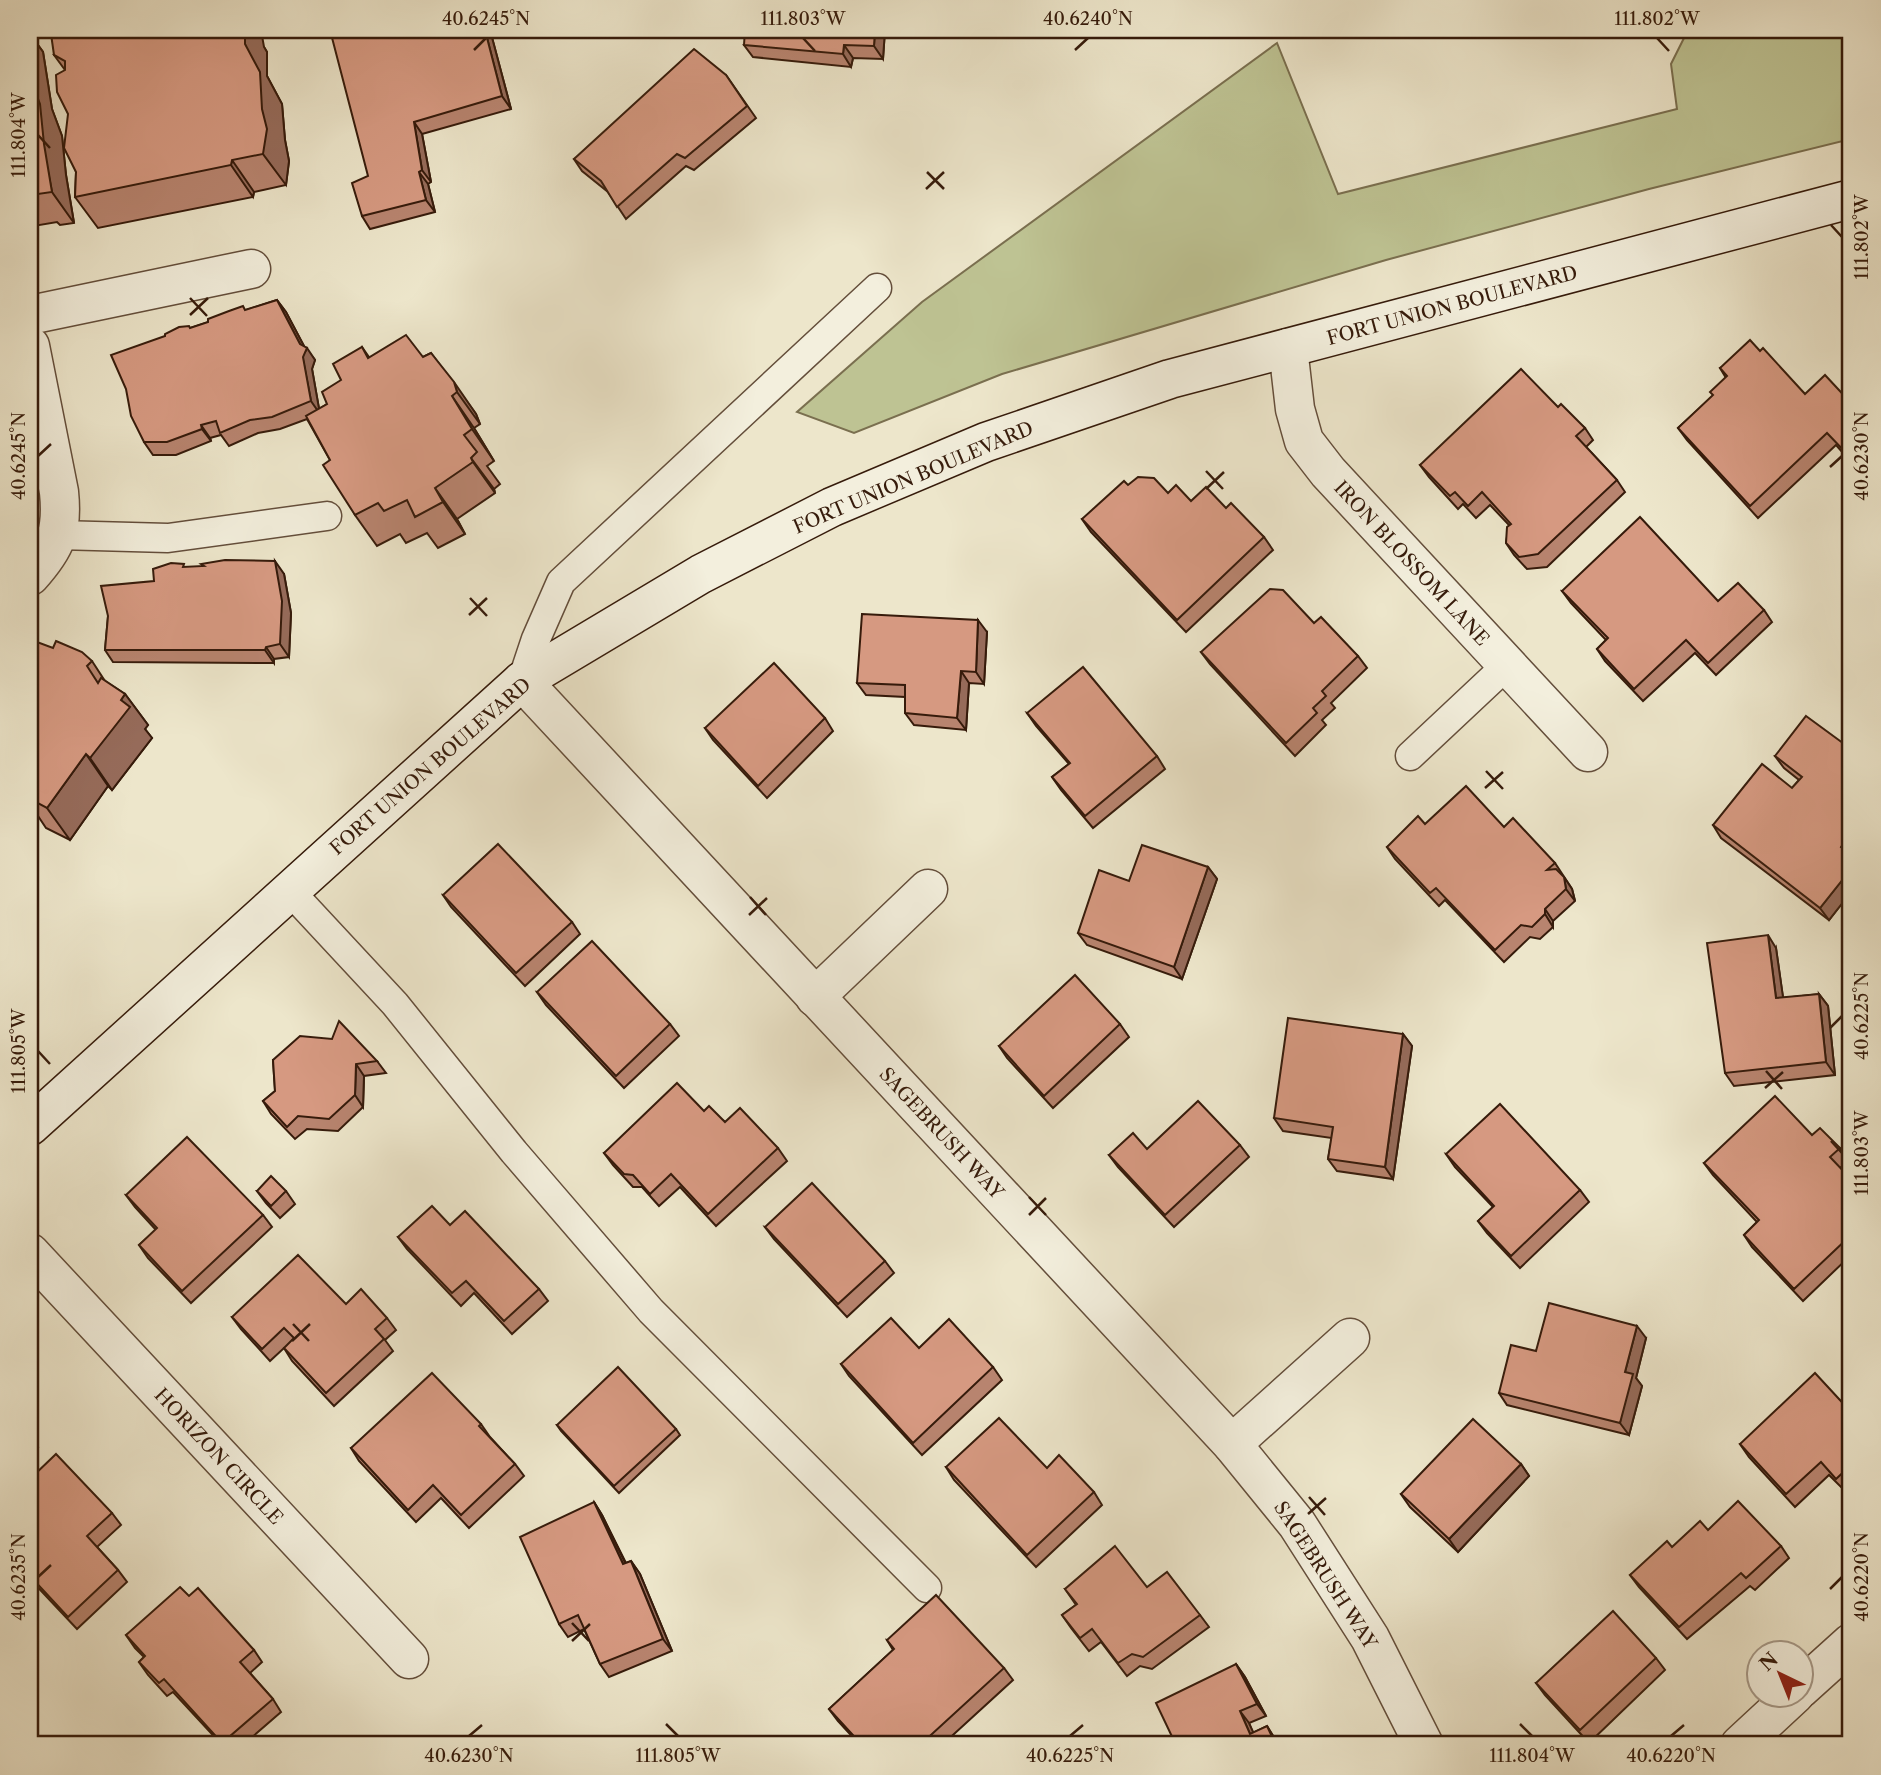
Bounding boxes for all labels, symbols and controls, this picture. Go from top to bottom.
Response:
text: 40.6245°N [442,8,530,30]
text: 111.803°W [760,8,847,30]
text: 40.6240°N [1043,8,1133,30]
text: 111.802°W [1614,8,1701,30]
text: 111.804°W [8,91,30,178]
text: 111.802°W [1851,193,1873,280]
street label: FORT UNION BOULEVARD [1324,261,1580,350]
text: 40.6230°N [1851,411,1873,501]
text: 40.6245°N [8,412,30,500]
street label: FORT UNION BOULEVARD [790,416,1037,539]
street label: IRON BLOSSOM LANE [1329,476,1494,650]
street label: FORT UNION BOULEVARD [325,673,535,860]
text: 40.6225°N [1851,972,1873,1060]
text: 111.805°W [8,1007,30,1093]
street label: SAGEBRUSH WAY [875,1063,1009,1204]
text: 111.803°W [1851,1109,1873,1196]
street label: HORIZON CIRCLE [150,1384,288,1529]
street label: SAGEBRUSH WAY [1269,1497,1382,1654]
text: 40.6220°N [1851,1532,1873,1622]
text: 40.6235°N [8,1533,30,1621]
north arrow [1744,1638,1814,1708]
text: N [1755,1648,1783,1676]
text: 40.6230°N [424,1745,514,1767]
text: 111.805°W [636,1745,722,1767]
text: 40.6225°N [1026,1745,1114,1767]
text: 111.804°W [1489,1745,1576,1767]
text: 40.6220°N [1626,1745,1716,1767]

